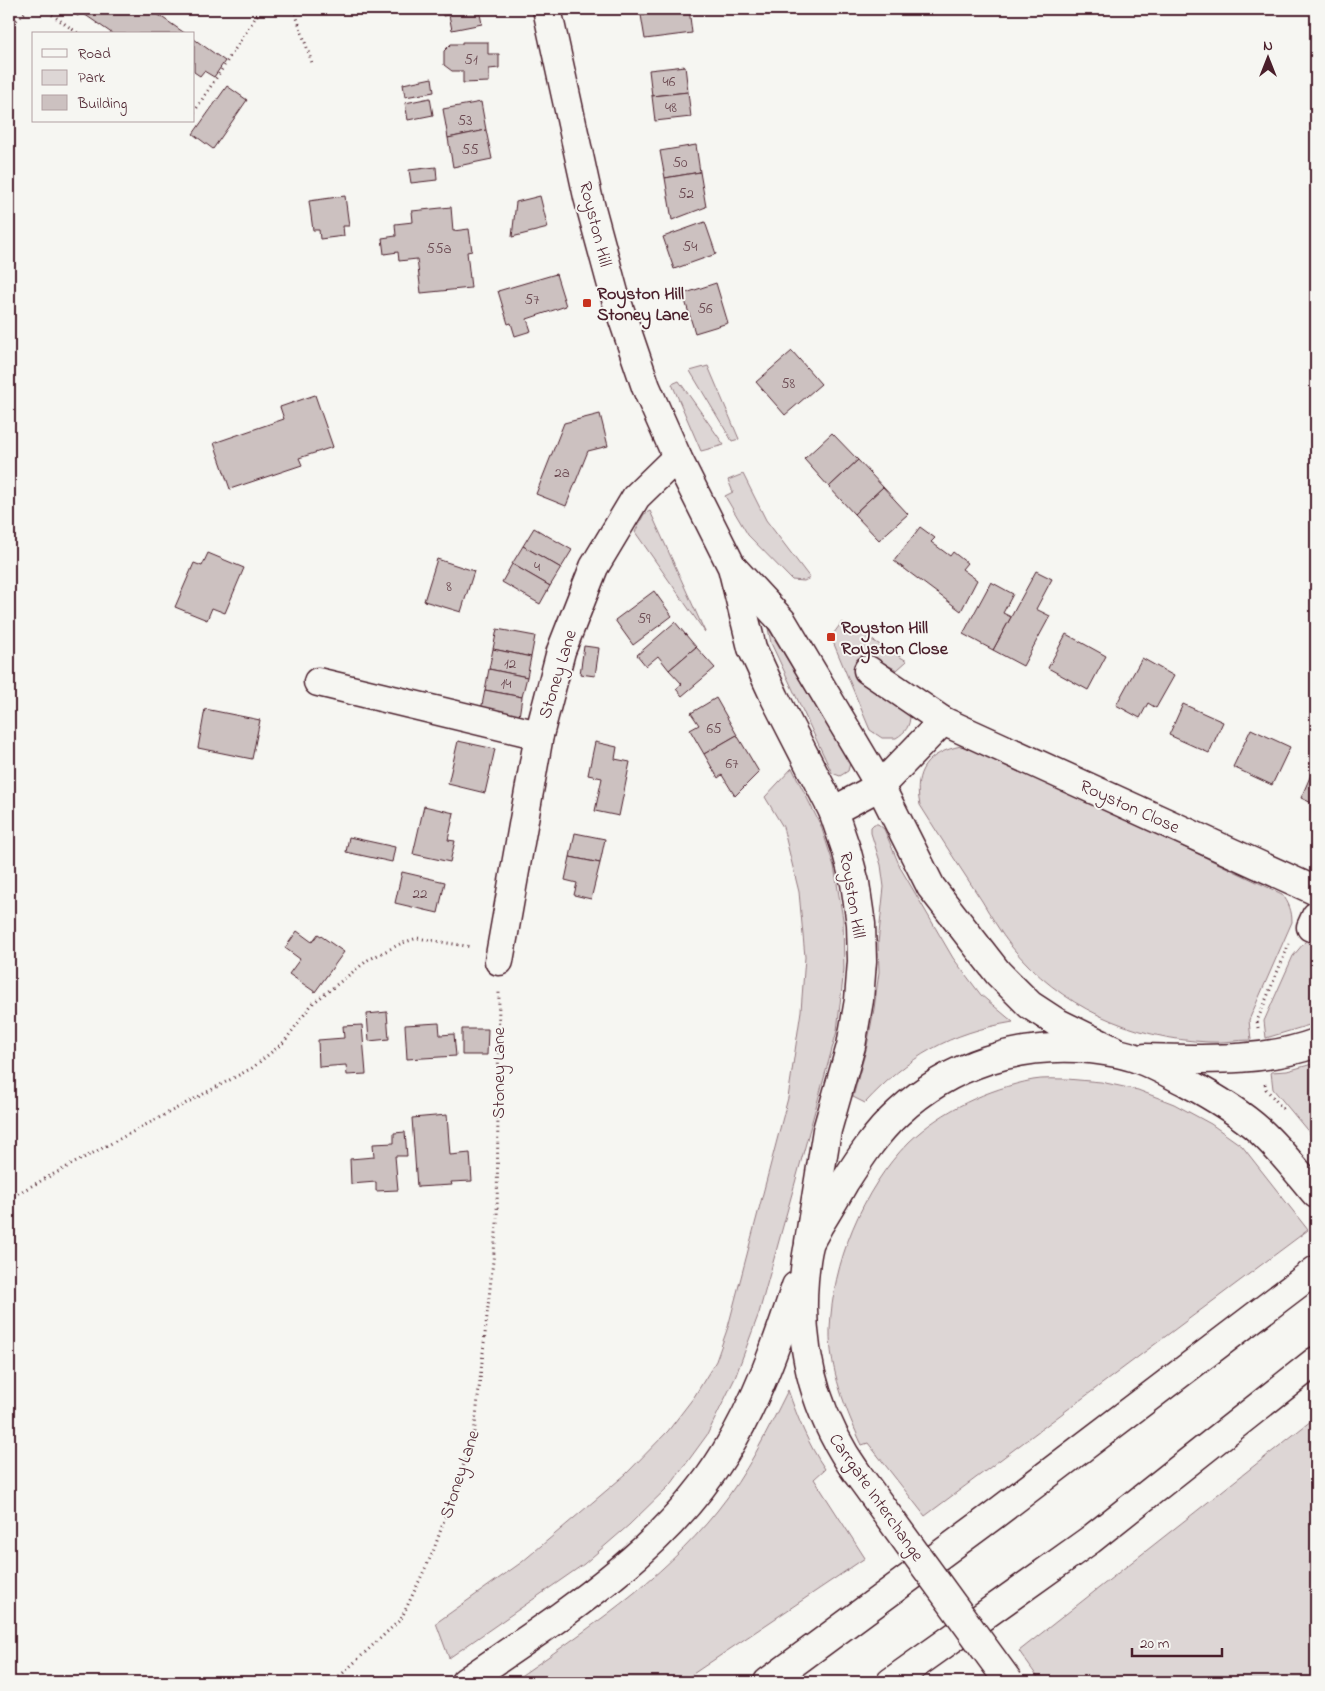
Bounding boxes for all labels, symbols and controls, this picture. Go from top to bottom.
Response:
legend [32,32,195,122]
north arrow [1242,32,1292,82]
text: N [1263,36,1273,57]
text: Road [78,43,111,65]
house number: 51 [464,49,478,71]
text: Park [78,67,106,89]
house number: 46 [663,71,676,93]
text: Building [77,93,127,116]
house number: 48 [665,97,677,119]
house number: 53 [458,110,472,132]
house number: 55 [461,139,479,161]
house number: 50 [672,152,688,174]
street label: Royston Hill [571,179,617,270]
house number: 52 [678,183,695,205]
house number: 54 [683,236,697,258]
house number: 55a [426,238,452,260]
place label: Royston Hill Stoney Lane [597,282,690,330]
house number: 57 [525,289,539,311]
marker: Royston Hill Stoney Lane [581,297,593,309]
house number: 56 [697,298,713,320]
house number: 58 [781,373,795,395]
house number: 2a [554,462,570,484]
house number: 4 [534,556,540,578]
house number: 8 [446,576,452,598]
house number: 59 [637,608,651,630]
place label: Royston Hill Royston Close [841,616,949,664]
street label: Stoney Lane [533,626,585,722]
marker: Royston Hill Royston Close [825,631,837,643]
house number: 12 [504,653,517,675]
house number: 14 [501,673,511,695]
house number: 65 [706,718,722,740]
house number: 67 [726,753,738,775]
street label: Royston Close [1075,774,1184,842]
street label: Royston Hill [831,850,871,940]
house number: 22 [413,883,428,905]
street label: Stoney Lane [487,1026,513,1119]
street label: Stoney Lane [434,1426,488,1522]
street label: Carrgate Interchange [821,1429,930,1569]
scale bar [1132,1626,1222,1658]
text: 20 m [1140,1633,1170,1655]

